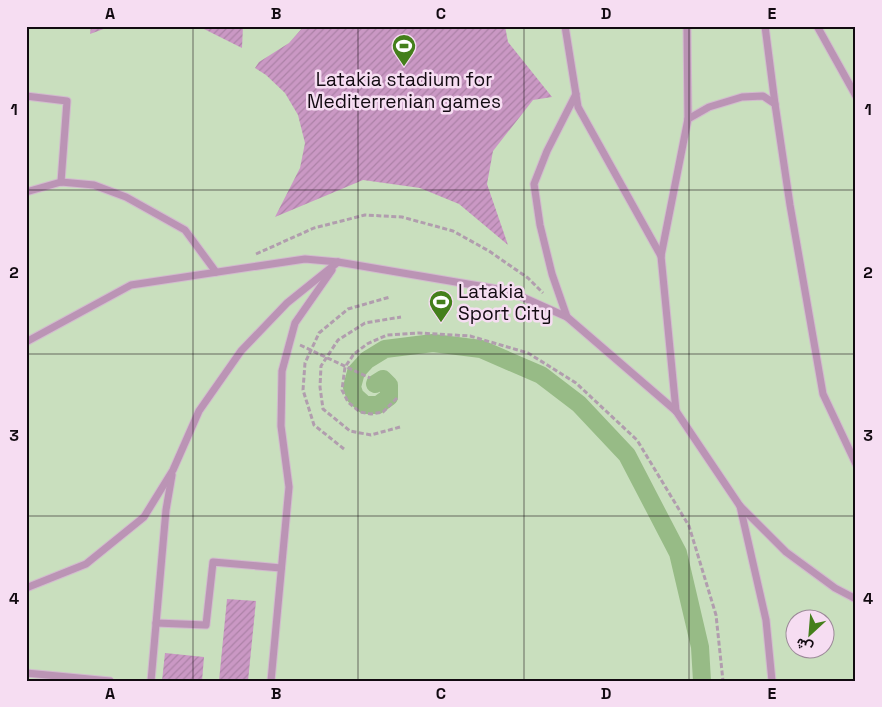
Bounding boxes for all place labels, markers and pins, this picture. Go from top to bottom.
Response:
sports icon: Latakia stadium for Mediterrenian games [391,33,417,67]
place label: Latakia stadium for Mediterrenian games [307,67,501,114]
place label: Latakia Sport City [458,279,552,326]
sports icon: Latakia Sport City [428,289,454,323]

